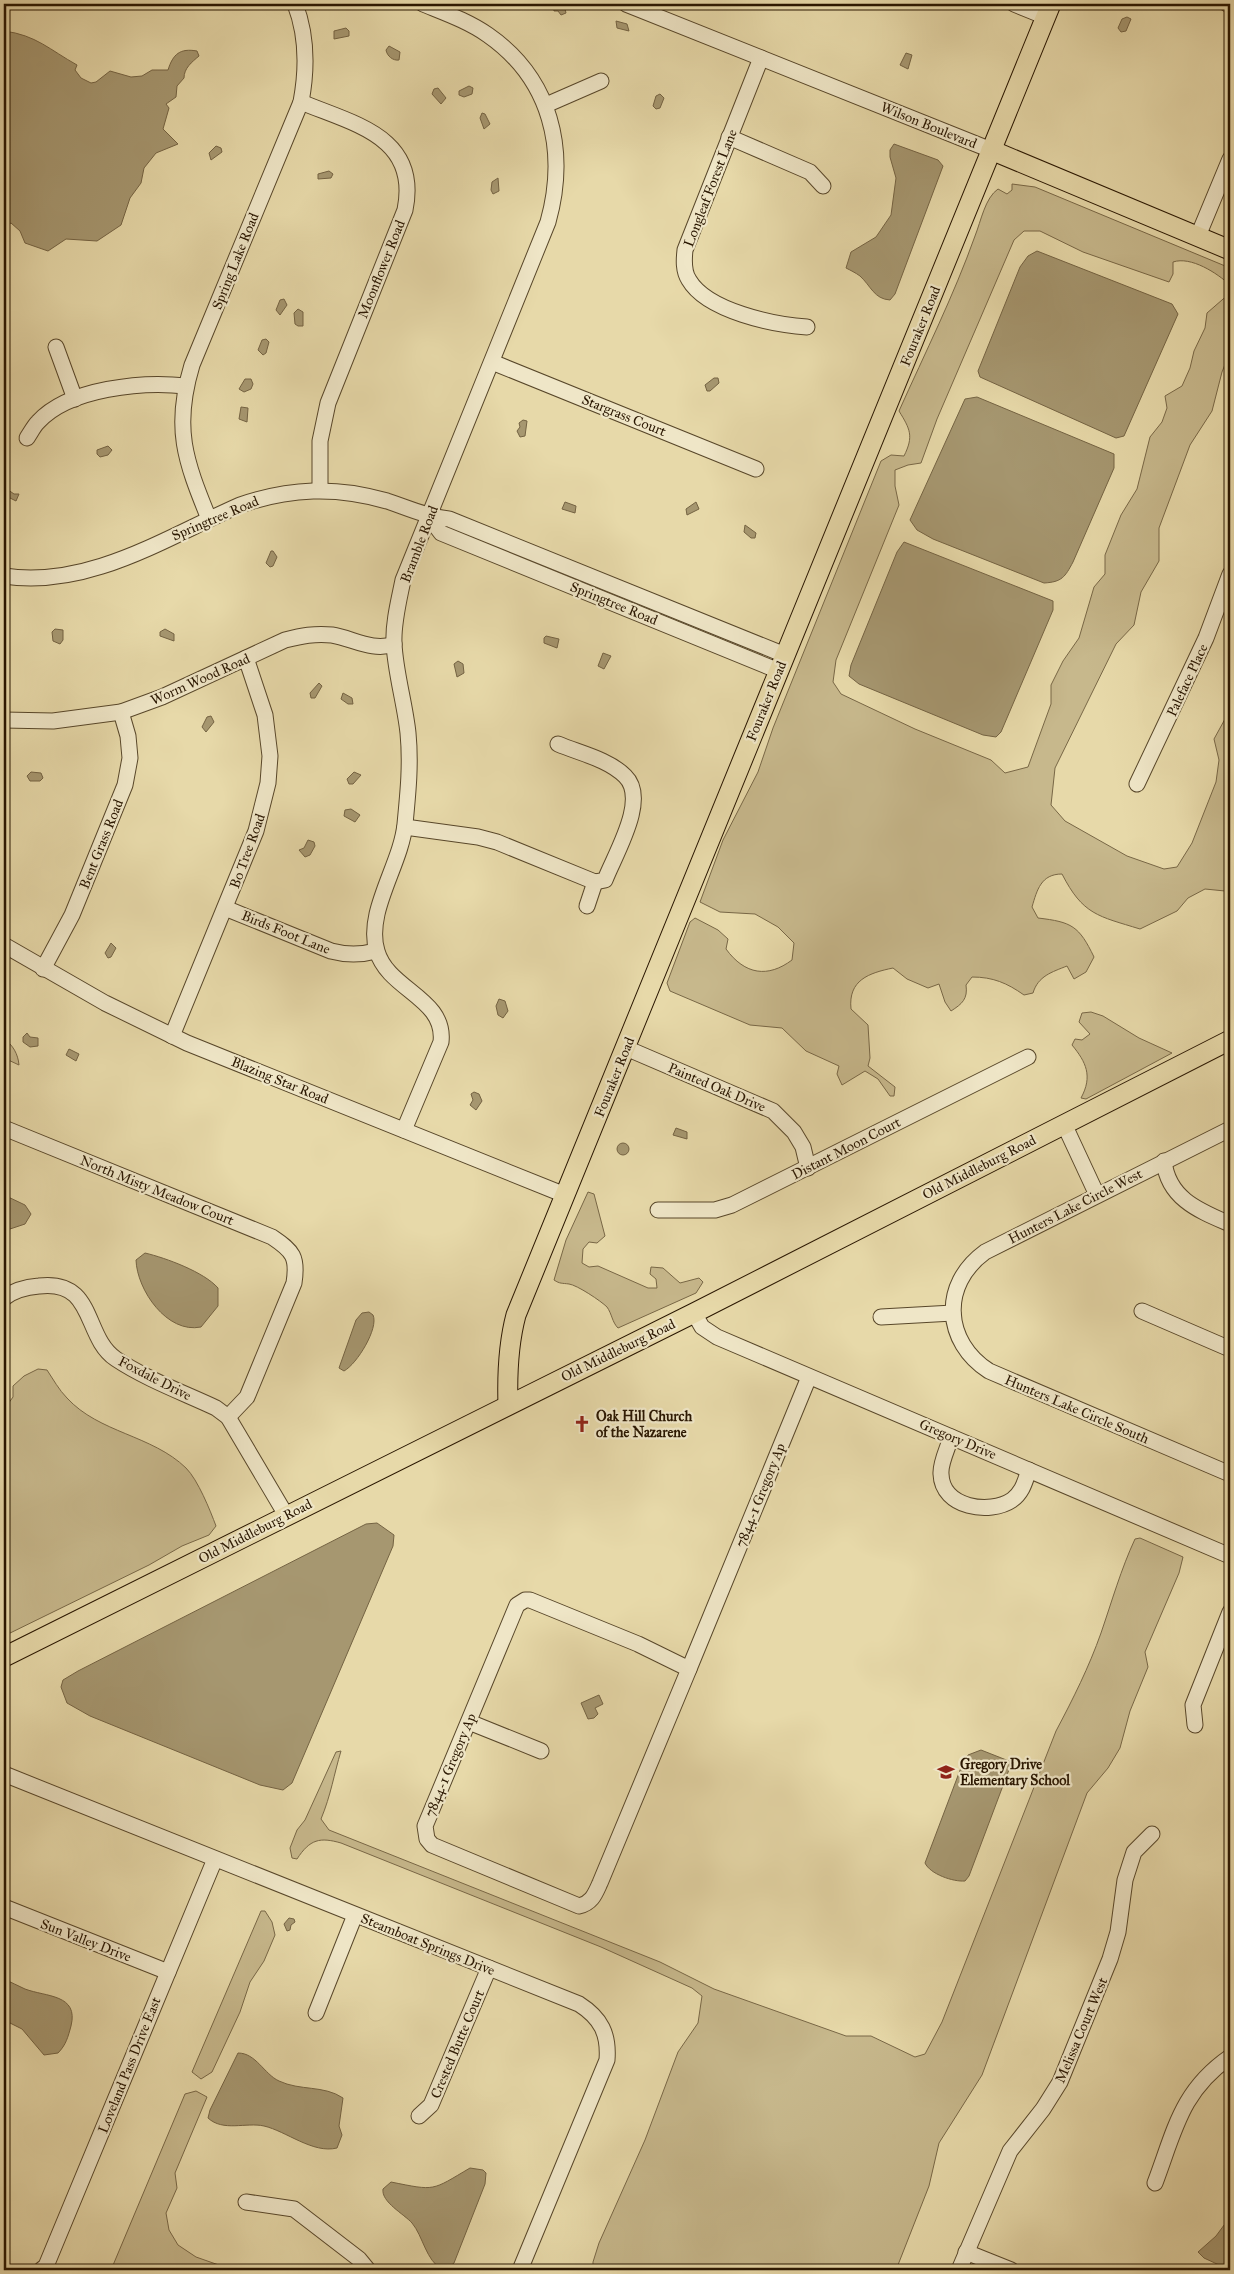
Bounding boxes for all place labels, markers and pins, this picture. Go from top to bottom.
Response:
place label: Oak Hill Church of the Nazarene [596,1408,692,1441]
church icon: Oak Hill Church of the Nazarene [572,1414,592,1434]
place label: Gregory Drive Elementary School [960,1756,1071,1790]
school or university icon: Gregory Drive Elementary School [936,1762,956,1782]

